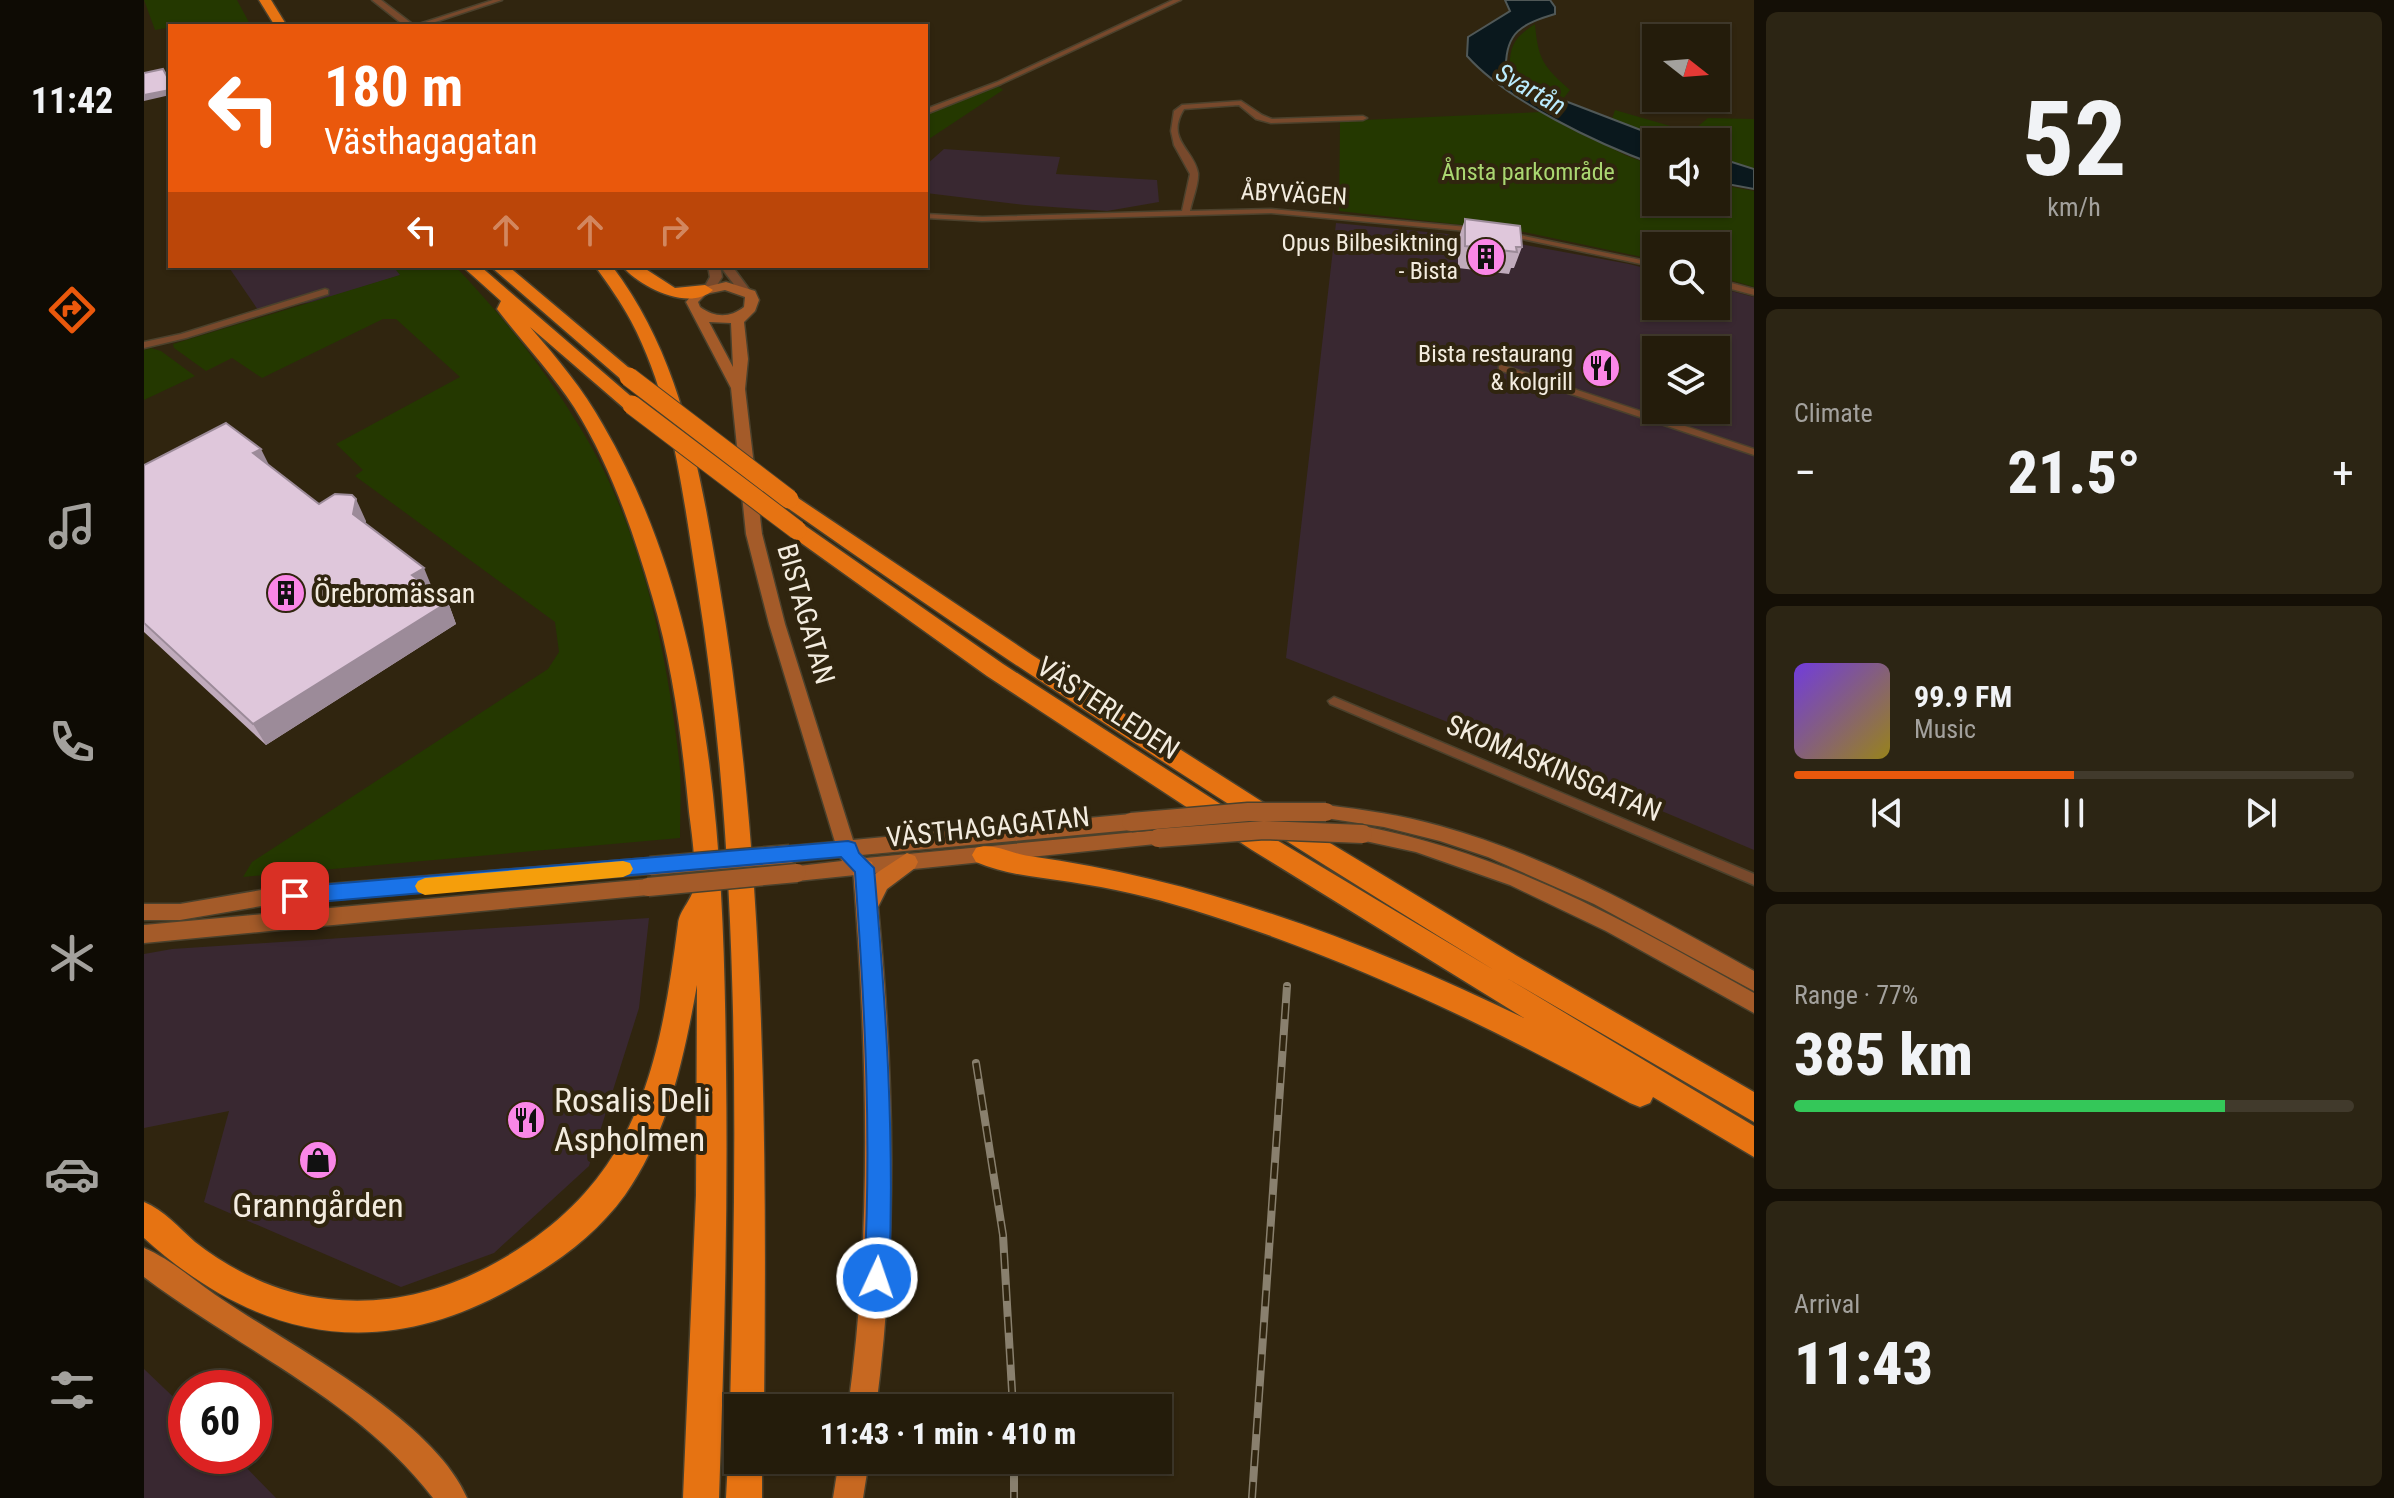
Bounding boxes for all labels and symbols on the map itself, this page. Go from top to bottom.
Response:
north arrow [1642,24,1730,112]
water label: Svartån [1491,57,1571,121]
park label: Ånsta parkområde [1441,157,1615,186]
street label: ÅBYVÄGEN [1240,176,1348,211]
place label: Opus Bilbesiktning - Bista [1282,229,1458,285]
building icon: Opus Bilbesiktning - Bista [1465,236,1507,278]
place label: Bista restaurang & kolgrill [1418,340,1573,396]
restaurant icon: Bista restaurang & kolgrill [1580,347,1622,389]
street label: BISTAGATAN [770,540,842,688]
building icon: Örebromässan [265,572,307,614]
place label: Örebromässan [314,577,475,610]
street label: VÄSTERLEDEN [1031,650,1185,766]
street label: SKOMASKINSGATAN [1442,708,1666,828]
street label: VÄSTHAGAGATAN [885,800,1091,854]
pin [261,862,329,930]
place label: Rosalis Deli Aspholmen [554,1080,711,1159]
restaurant icon: Rosalis Deli Aspholmen [505,1099,547,1141]
shop icon: Granngården [297,1139,339,1181]
place label: Granngården [232,1185,404,1225]
position arrow [835,1236,919,1320]
speed limit sign: 60 [168,1370,272,1474]

